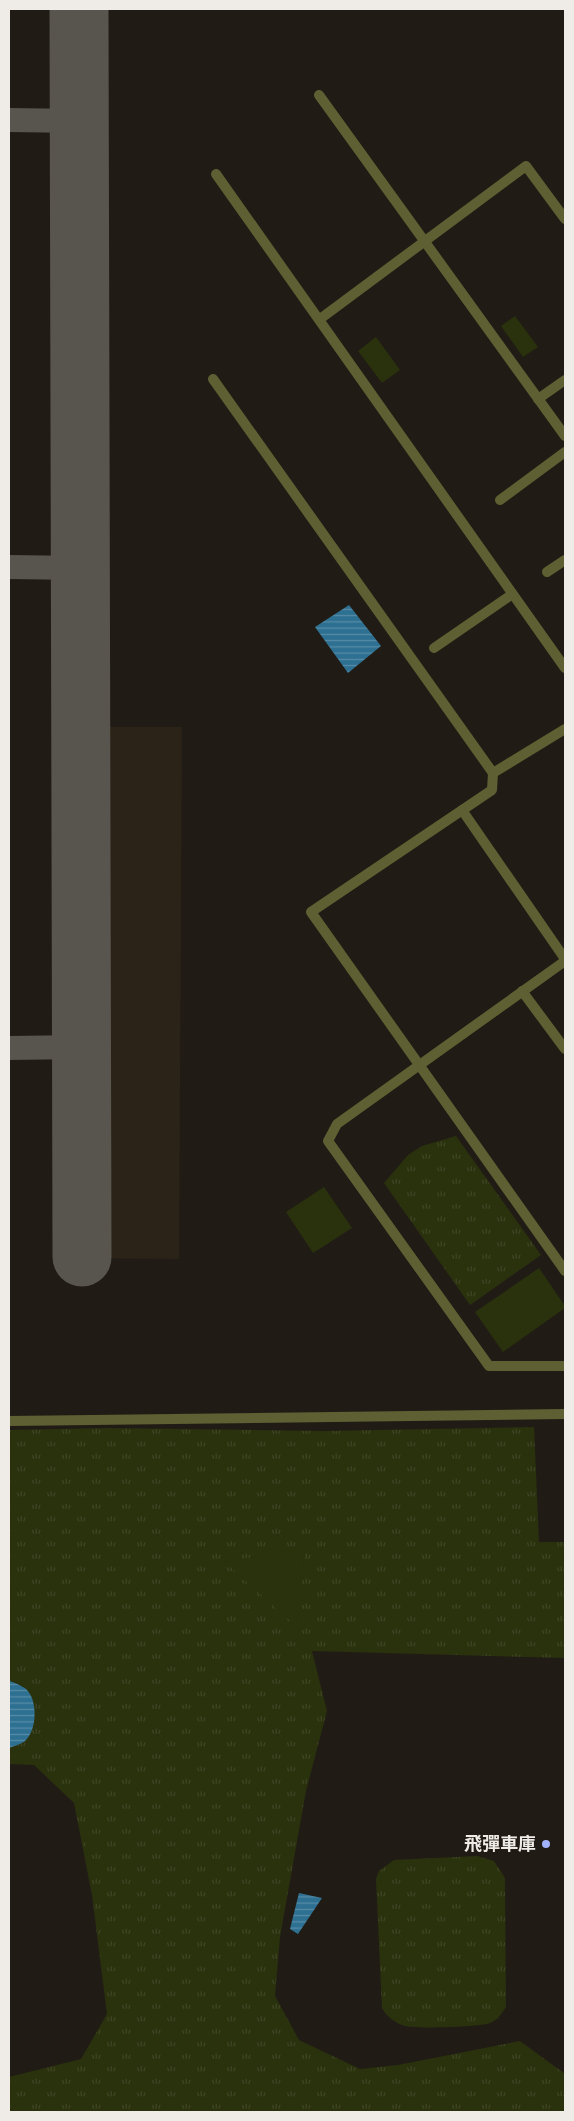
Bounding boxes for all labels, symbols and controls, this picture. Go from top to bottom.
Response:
place label: 飛彈車庫 [464,1832,536,1854]
marker: 飛彈車庫 [540,1838,552,1850]

